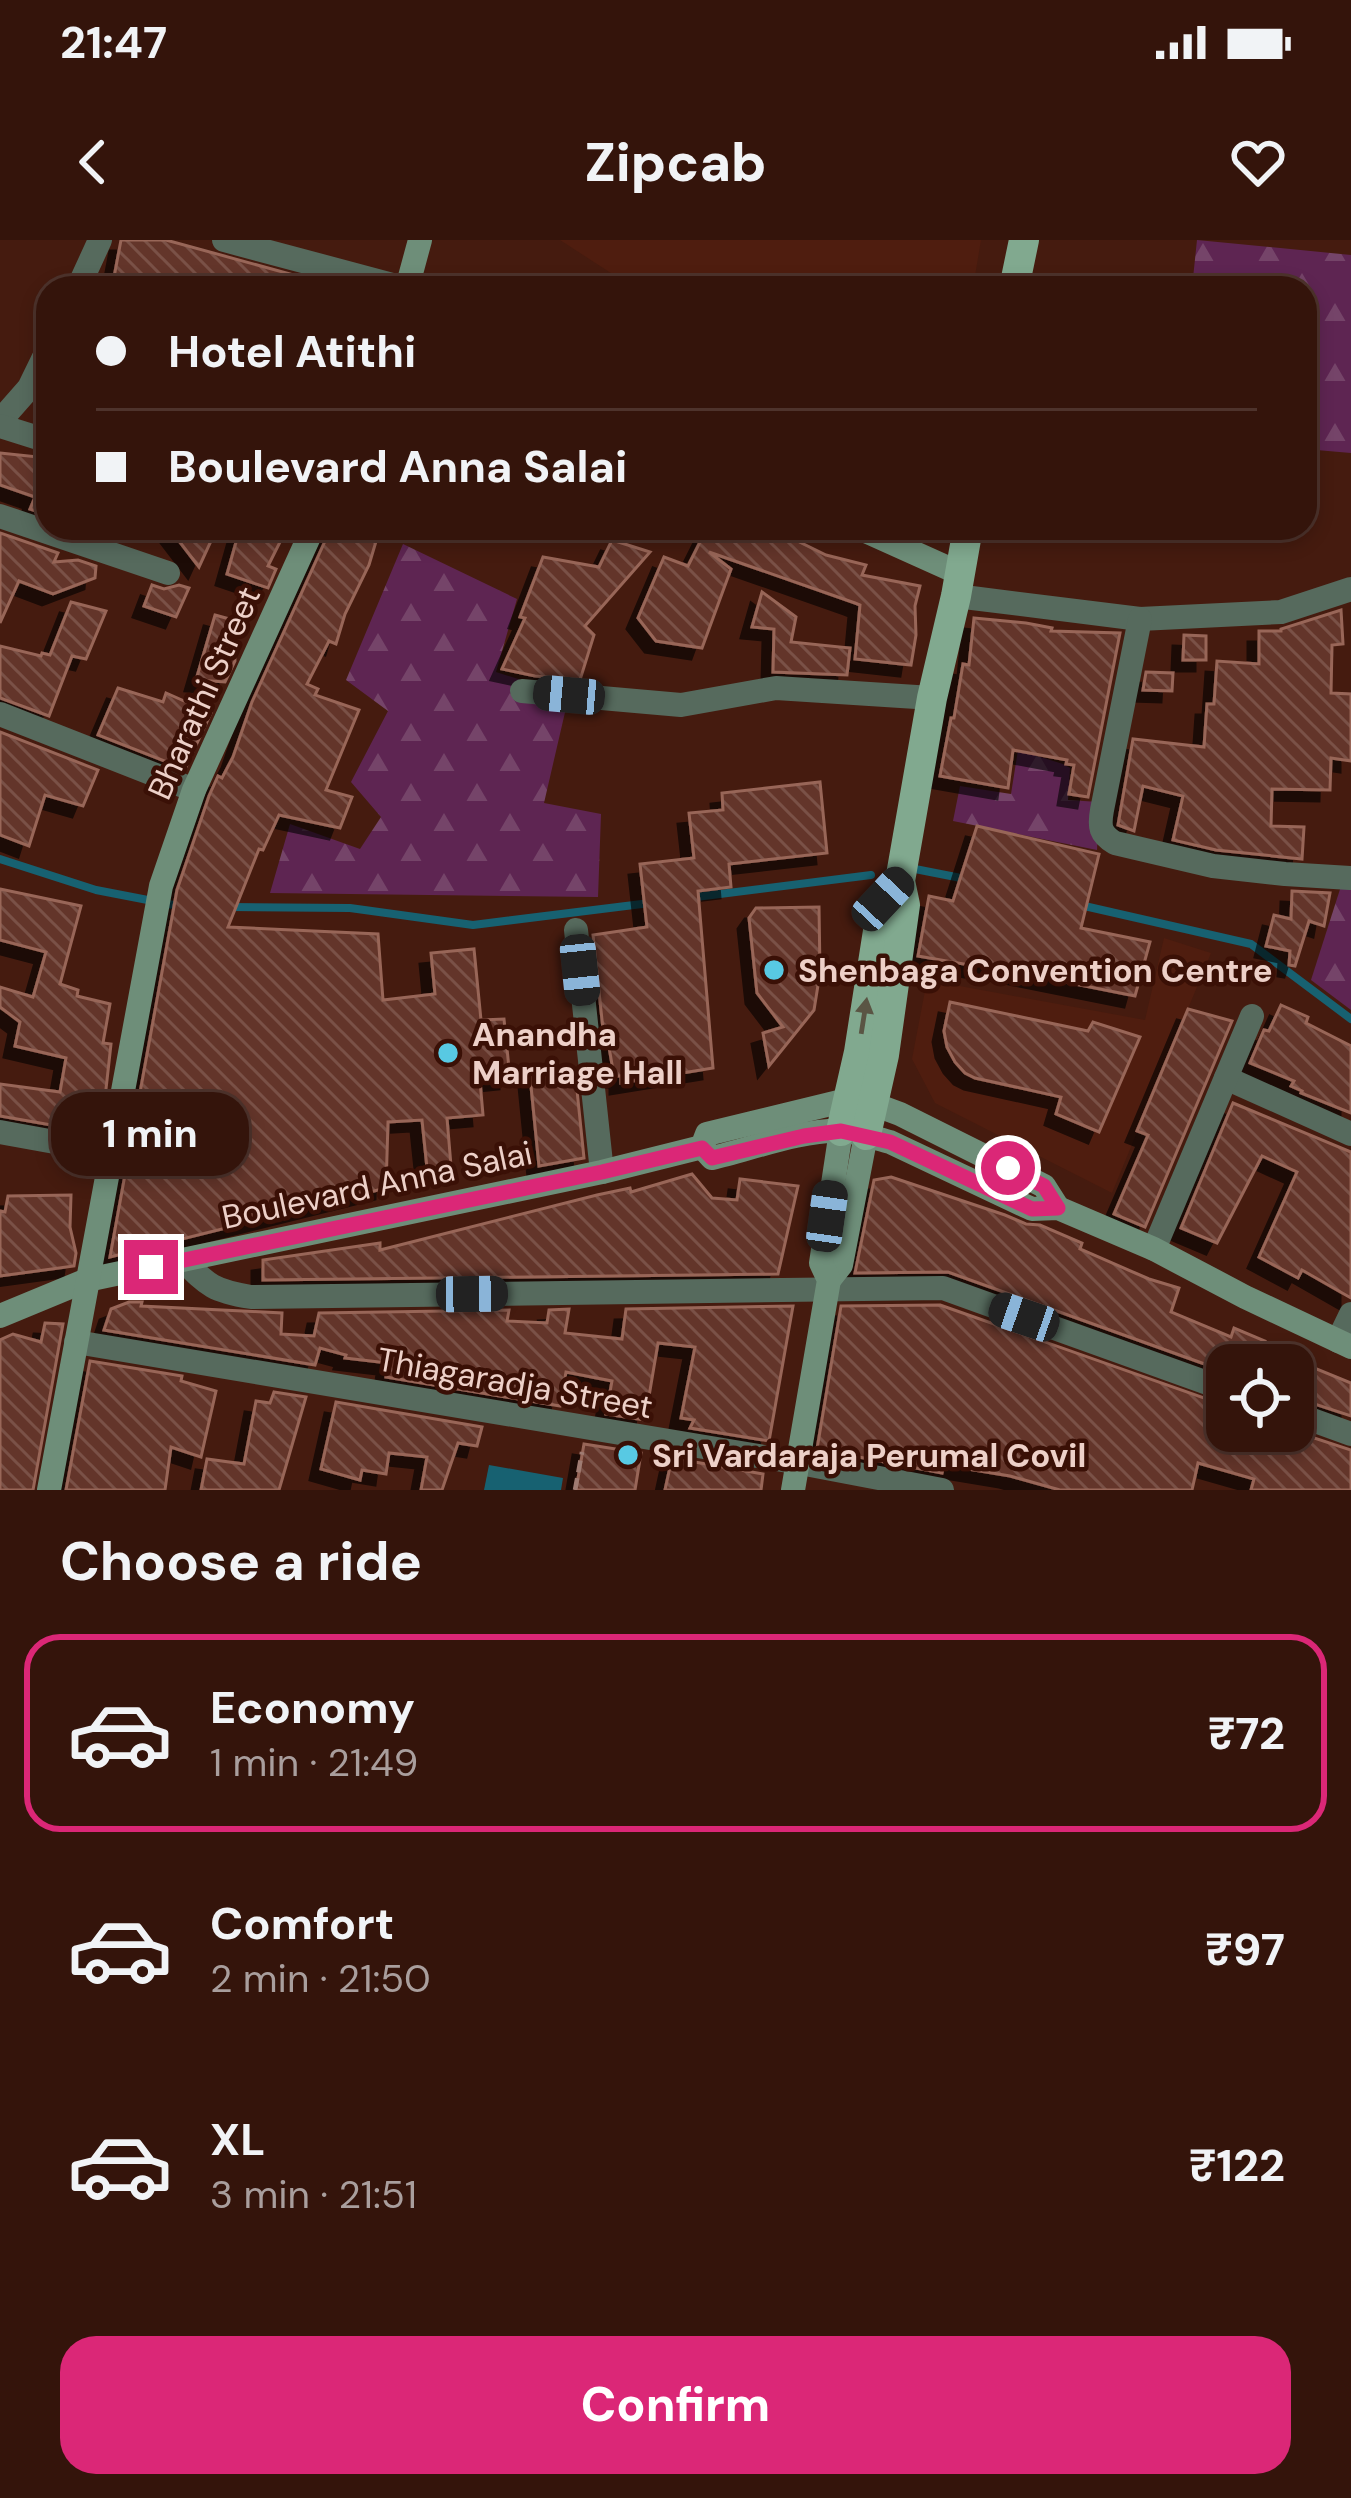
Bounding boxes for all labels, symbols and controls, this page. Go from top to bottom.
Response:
text: 21:47 [60,13,167,72]
text: Zipcab [584,127,767,198]
icon: back [60,129,126,195]
icon: heart [1225,129,1291,195]
text: Hotel Atithi [168,322,416,381]
text: Boulevard Anna Salai [168,437,627,496]
street label: Bharathi Street [138,580,270,806]
car [532,674,606,716]
car [845,860,921,938]
car [558,932,602,1008]
place label: Shenbaga Convention Centre [798,949,1273,992]
marker: Shenbaga Convention Centre [761,957,787,983]
one-way arrow [855,997,874,1034]
place label: Anandha Marriage Hall [472,1013,683,1094]
marker: Anandha Marriage Hall [435,1040,461,1066]
callout: 1 min [52,1093,250,1177]
text: 1 min [102,1108,198,1159]
street label: Boulevard Anna Salai [218,1131,536,1239]
route start [981,1141,1035,1195]
car [804,1178,850,1254]
route end [124,1240,178,1294]
car [436,1275,508,1313]
car [984,1288,1064,1346]
street label: Thiagaradja Street [374,1338,656,1428]
map controls [1206,1344,1314,1452]
button: locate [1206,1344,1314,1452]
place label: Sri Vardaraja Perumal Covil [652,1434,1086,1477]
marker: Sri Vardaraja Perumal Covil [615,1442,641,1468]
text: Choose a ride [60,1526,422,1597]
text: Economy [210,1678,415,1737]
icon: car [66,1679,174,1787]
text: ₹72 [1208,1704,1285,1763]
text: 1 min · 21:49 [210,1737,418,1788]
text: Comfort [210,1894,394,1953]
icon: car [66,1895,174,2003]
text: ₹97 [1205,1920,1285,1979]
text: 2 min · 21:50 [210,1953,431,2004]
text: XL [210,2110,265,2169]
icon: car [66,2111,174,2219]
text: ₹122 [1189,2136,1285,2195]
text: 3 min · 21:51 [210,2169,417,2220]
button: Confirm [60,2336,1291,2474]

